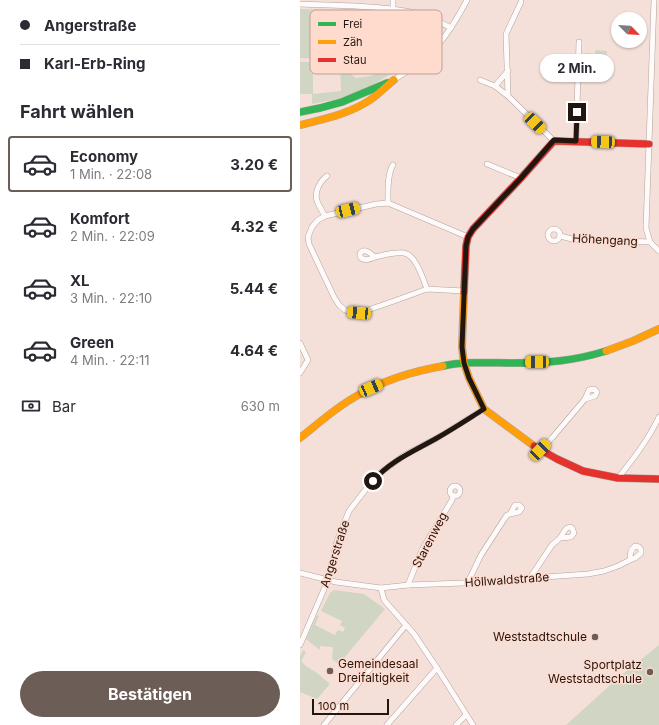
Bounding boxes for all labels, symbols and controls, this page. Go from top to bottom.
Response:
legend [310,10,442,74]
north arrow [611,12,647,48]
map controls [611,12,647,48]
text: Angerstraße [44,16,136,35]
text: Frei [343,17,362,31]
text: Zäh [343,35,363,49]
text: Stau [343,53,366,67]
text: Karl-Erb-Ring [44,54,146,73]
callout: 2 Min. [540,54,614,82]
text: 2 Min. [557,60,597,76]
text: Fahrt wählen [20,101,134,122]
route end [568,103,586,121]
car [522,110,548,136]
car [591,136,615,148]
icon: car [22,146,58,182]
text: Economy [70,147,138,166]
text: 3.20 € [230,155,278,174]
text: 1 Min. · 22:08 [70,166,152,182]
car [335,201,361,219]
icon: car [22,208,58,244]
text: Komfort [70,209,130,228]
text: 4.32 € [231,217,278,236]
text: 2 Min. · 22:09 [70,228,155,244]
street label: Höhengang [572,230,638,249]
icon: car [22,270,58,306]
text: XL [70,271,90,290]
text: 5.44 € [230,279,278,298]
text: 3 Min. · 22:10 [70,290,152,306]
car [347,306,371,320]
icon: car [22,332,58,368]
text: Green [70,333,114,352]
text: 4.64 € [230,341,278,360]
text: 4 Min. · 22:11 [70,352,150,368]
car [525,356,549,368]
car [358,378,384,398]
icon: cash [20,395,42,417]
text: Bar [52,397,76,416]
text: 630 m [241,398,280,414]
car [527,437,553,463]
route start [364,472,382,490]
street label: Starenweg [409,509,450,570]
street label: Angerstraße [317,518,352,590]
street label: Höllwaldstraße [464,569,550,590]
place label: Weststadtschule [493,629,587,644]
marker: Weststadtschule [590,632,600,642]
place label: Gemeindesaal Dreifaltigkeit [338,656,419,685]
place label: Sportplatz Weststadtschule [548,657,642,686]
marker: Gemeindesaal Dreifaltigkeit [325,666,335,676]
marker: Sportplatz Weststadtschule [645,667,655,677]
button: Bestätigen [20,671,280,717]
scale bar [312,697,389,716]
text: 100 m [318,699,349,713]

